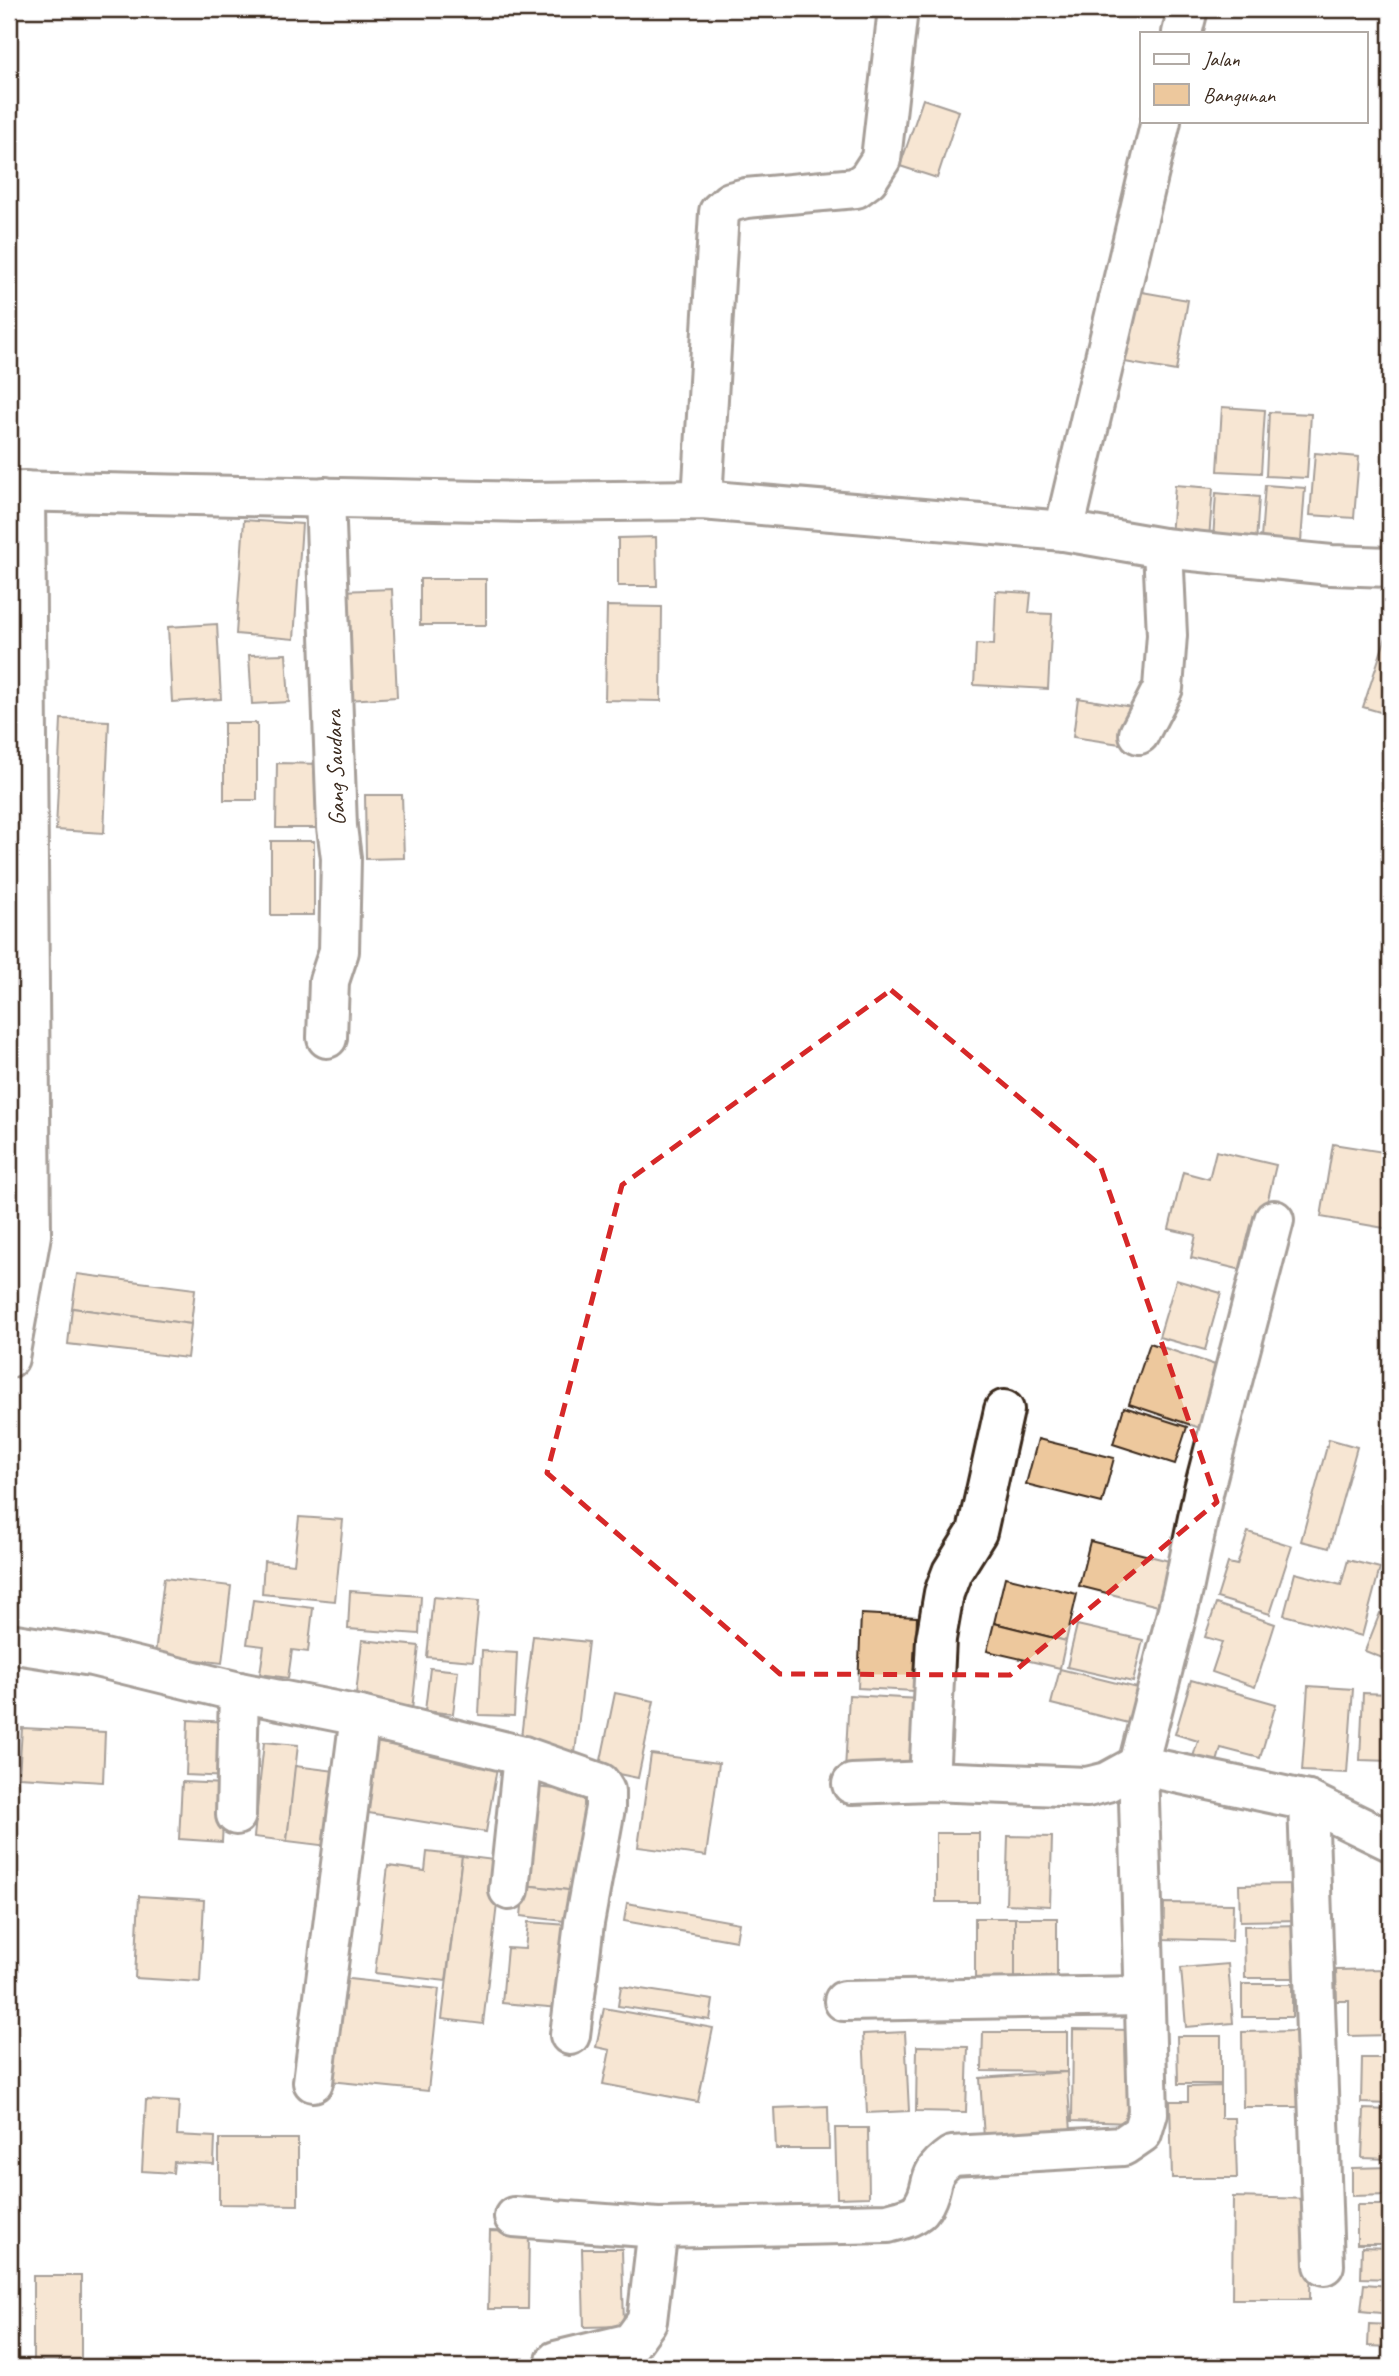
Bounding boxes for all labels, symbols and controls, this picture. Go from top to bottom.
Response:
legend [1140,32,1368,122]
text: Jalan [1202,46,1240,72]
text: Bangunan [1203,82,1276,108]
street label: Gang Saudara [318,708,352,826]

